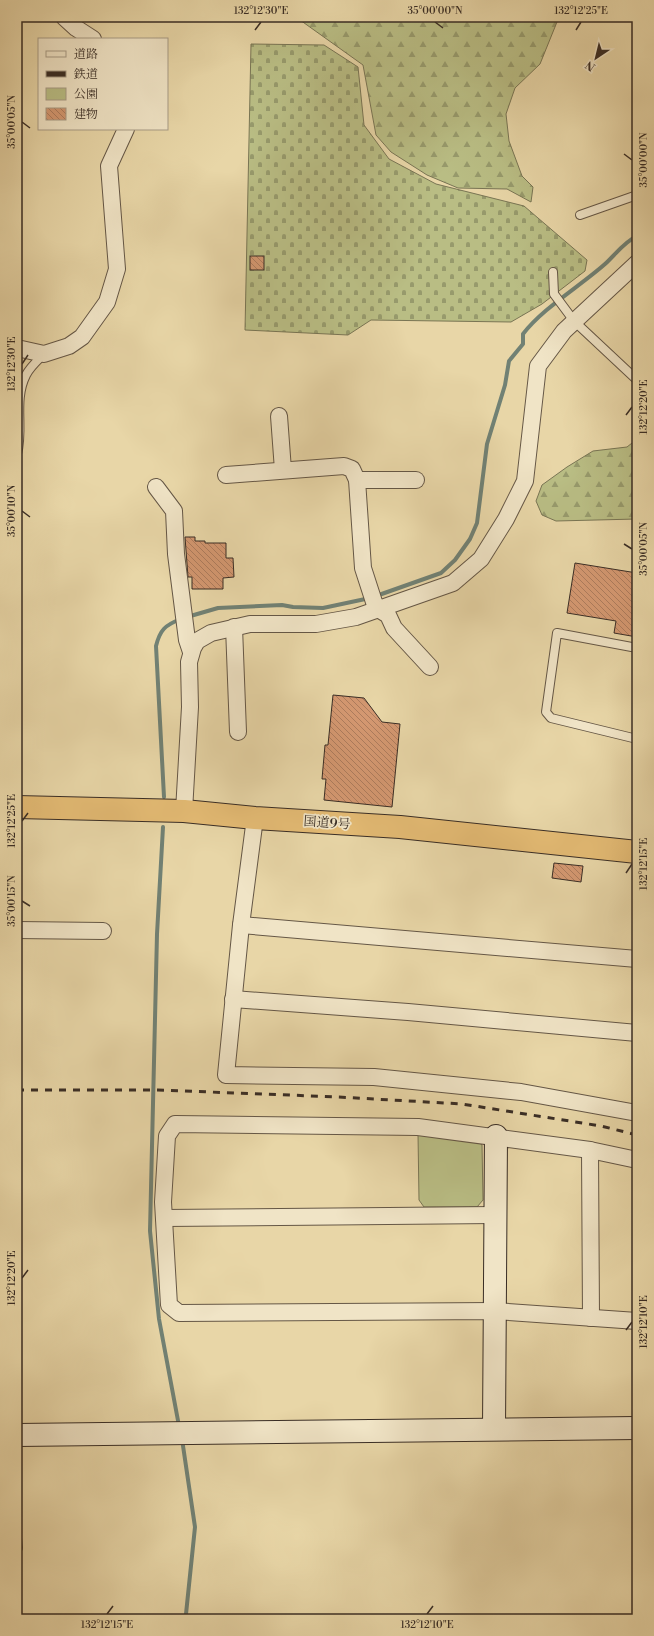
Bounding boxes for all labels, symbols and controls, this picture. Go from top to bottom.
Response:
text: 132°12'30"E [234,5,288,17]
text: 35°00'00"N [408,5,463,17]
text: 132°12'25"E [554,5,608,17]
legend [38,38,168,130]
north arrow [576,38,616,78]
text: 道路 [74,47,98,62]
text: N [583,57,598,74]
text: 鉄道 [73,67,98,82]
text: 公園 [74,87,98,102]
text: 35°00'05"N [6,95,18,149]
text: 建物 [74,107,98,122]
text: 35°00'00"N [638,132,650,187]
text: 132°12'30"E [6,337,18,391]
text: 132°12'20"E [638,380,650,434]
text: 35°00'10"N [6,484,18,537]
text: 35°00'05"N [638,522,650,576]
text: 132°12'25"E [6,794,18,848]
street label: 国道9号 [303,813,351,833]
text: 132°12'15"E [638,838,650,890]
text: 35°00'15"N [6,875,18,927]
text: 132°12'20"E [6,1251,18,1305]
text: 132°12'10"E [638,1295,650,1349]
text: 132°12'15"E [81,1619,133,1631]
text: 132°12'10"E [400,1619,454,1631]

